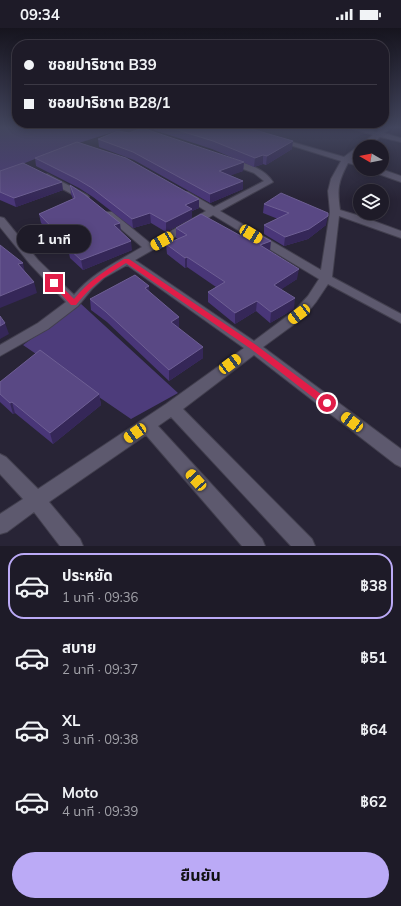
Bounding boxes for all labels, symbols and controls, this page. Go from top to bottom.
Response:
text: 09:34 [20,5,60,24]
text: ซอยปาริชาต B39 [48,55,157,74]
text: ซอยปาริชาต B28/1 [48,93,171,112]
north arrow [353,140,389,176]
map controls [353,140,389,220]
button: layers [353,184,389,220]
car [238,223,264,245]
callout: 1 นาที [17,225,91,253]
car [149,230,175,252]
text: 1 นาที [37,231,71,247]
route end [45,274,63,292]
car [286,302,312,326]
car [217,352,243,376]
route start [318,394,336,412]
car [339,410,365,434]
car [122,421,148,445]
car [184,467,208,493]
text: ประหยัด [62,566,113,585]
icon: car [14,568,50,604]
text: ฿38 [360,576,387,595]
text: 1 นาที · 09:36 [62,589,138,605]
text: สบาย [62,638,96,657]
icon: car [14,640,50,676]
text: ฿51 [360,648,387,667]
text: 2 นาที · 09:37 [62,661,138,677]
text: XL [62,711,80,730]
icon: car [14,712,50,748]
text: ฿64 [360,720,387,739]
text: 3 นาที · 09:38 [62,731,138,747]
text: Moto [62,783,98,802]
icon: car [14,784,50,820]
text: ฿62 [360,792,387,811]
text: 4 นาที · 09:39 [62,803,138,819]
button: ยืนยัน [12,852,389,898]

